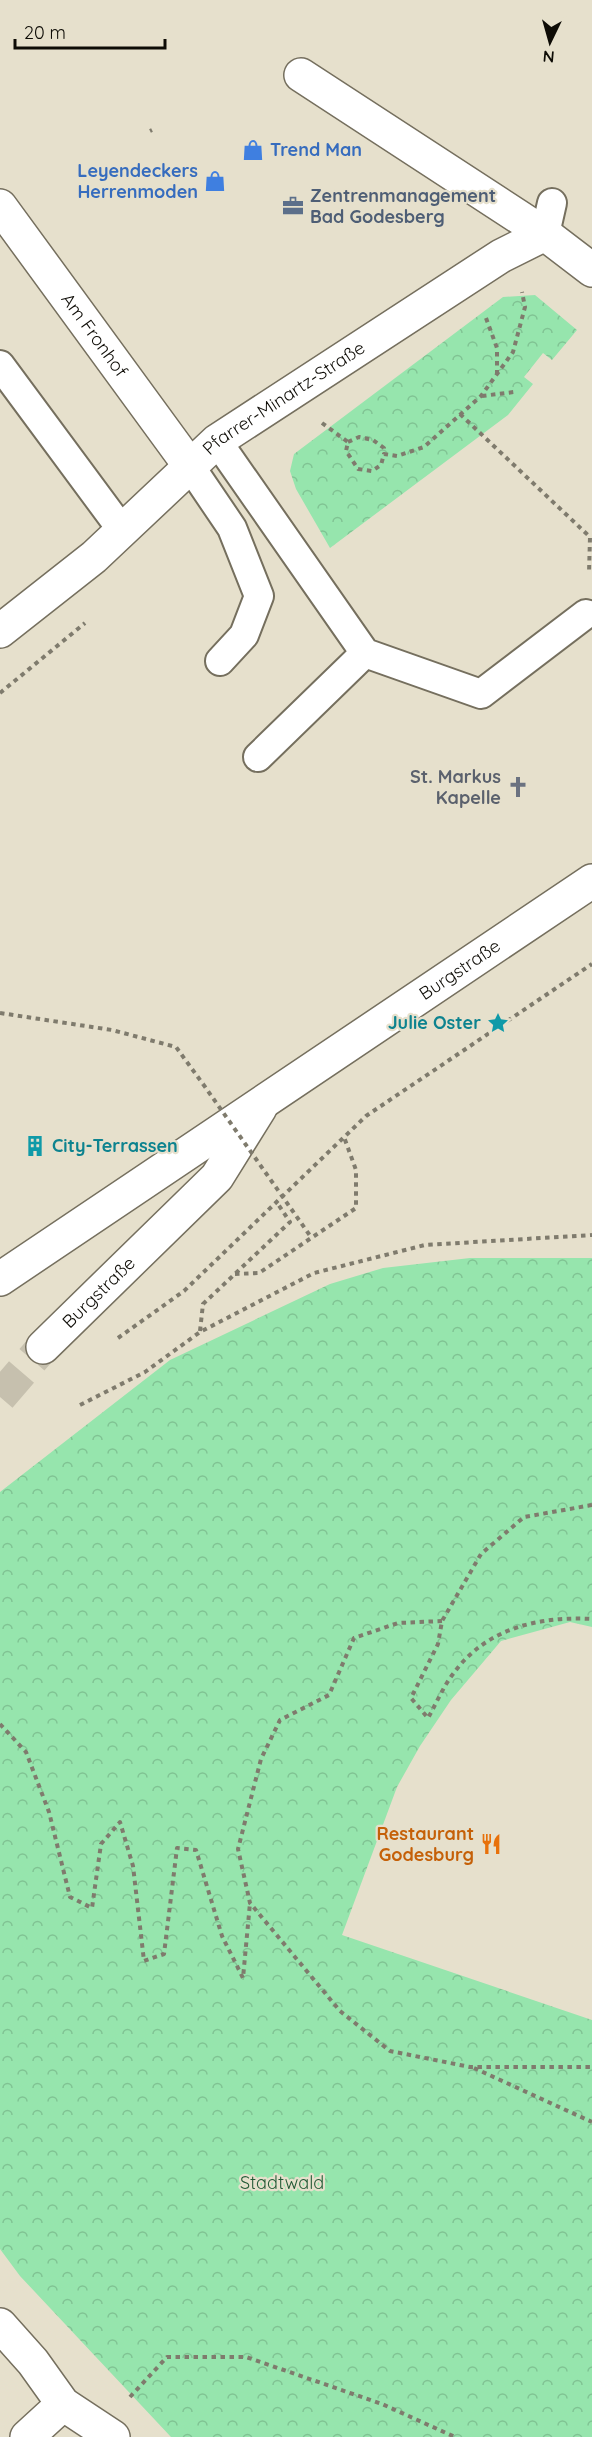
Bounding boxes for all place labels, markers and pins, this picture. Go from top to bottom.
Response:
shop icon: Trend Man [241,138,265,162]
place label: Trend Man [270,138,362,161]
place label: Leyendeckers Herrenmoden [77,159,198,203]
shop icon: Leyendeckers Herrenmoden [203,169,227,193]
place label: Zentrenmanagement Bad Godesberg [310,184,496,228]
office icon: Zentrenmanagement Bad Godesberg [281,194,305,218]
place label: St. Markus Kapelle [410,765,501,809]
church icon: St. Markus Kapelle [506,775,530,799]
place label: Julie Oster [388,1011,481,1034]
place icon: Julie Oster [486,1011,510,1035]
building icon: City-Terrassen [23,1134,47,1158]
place label: City-Terrassen [52,1134,178,1157]
place label: Restaurant Godesburg [376,1822,474,1866]
restaurant icon: Restaurant Godesburg [479,1832,503,1856]

